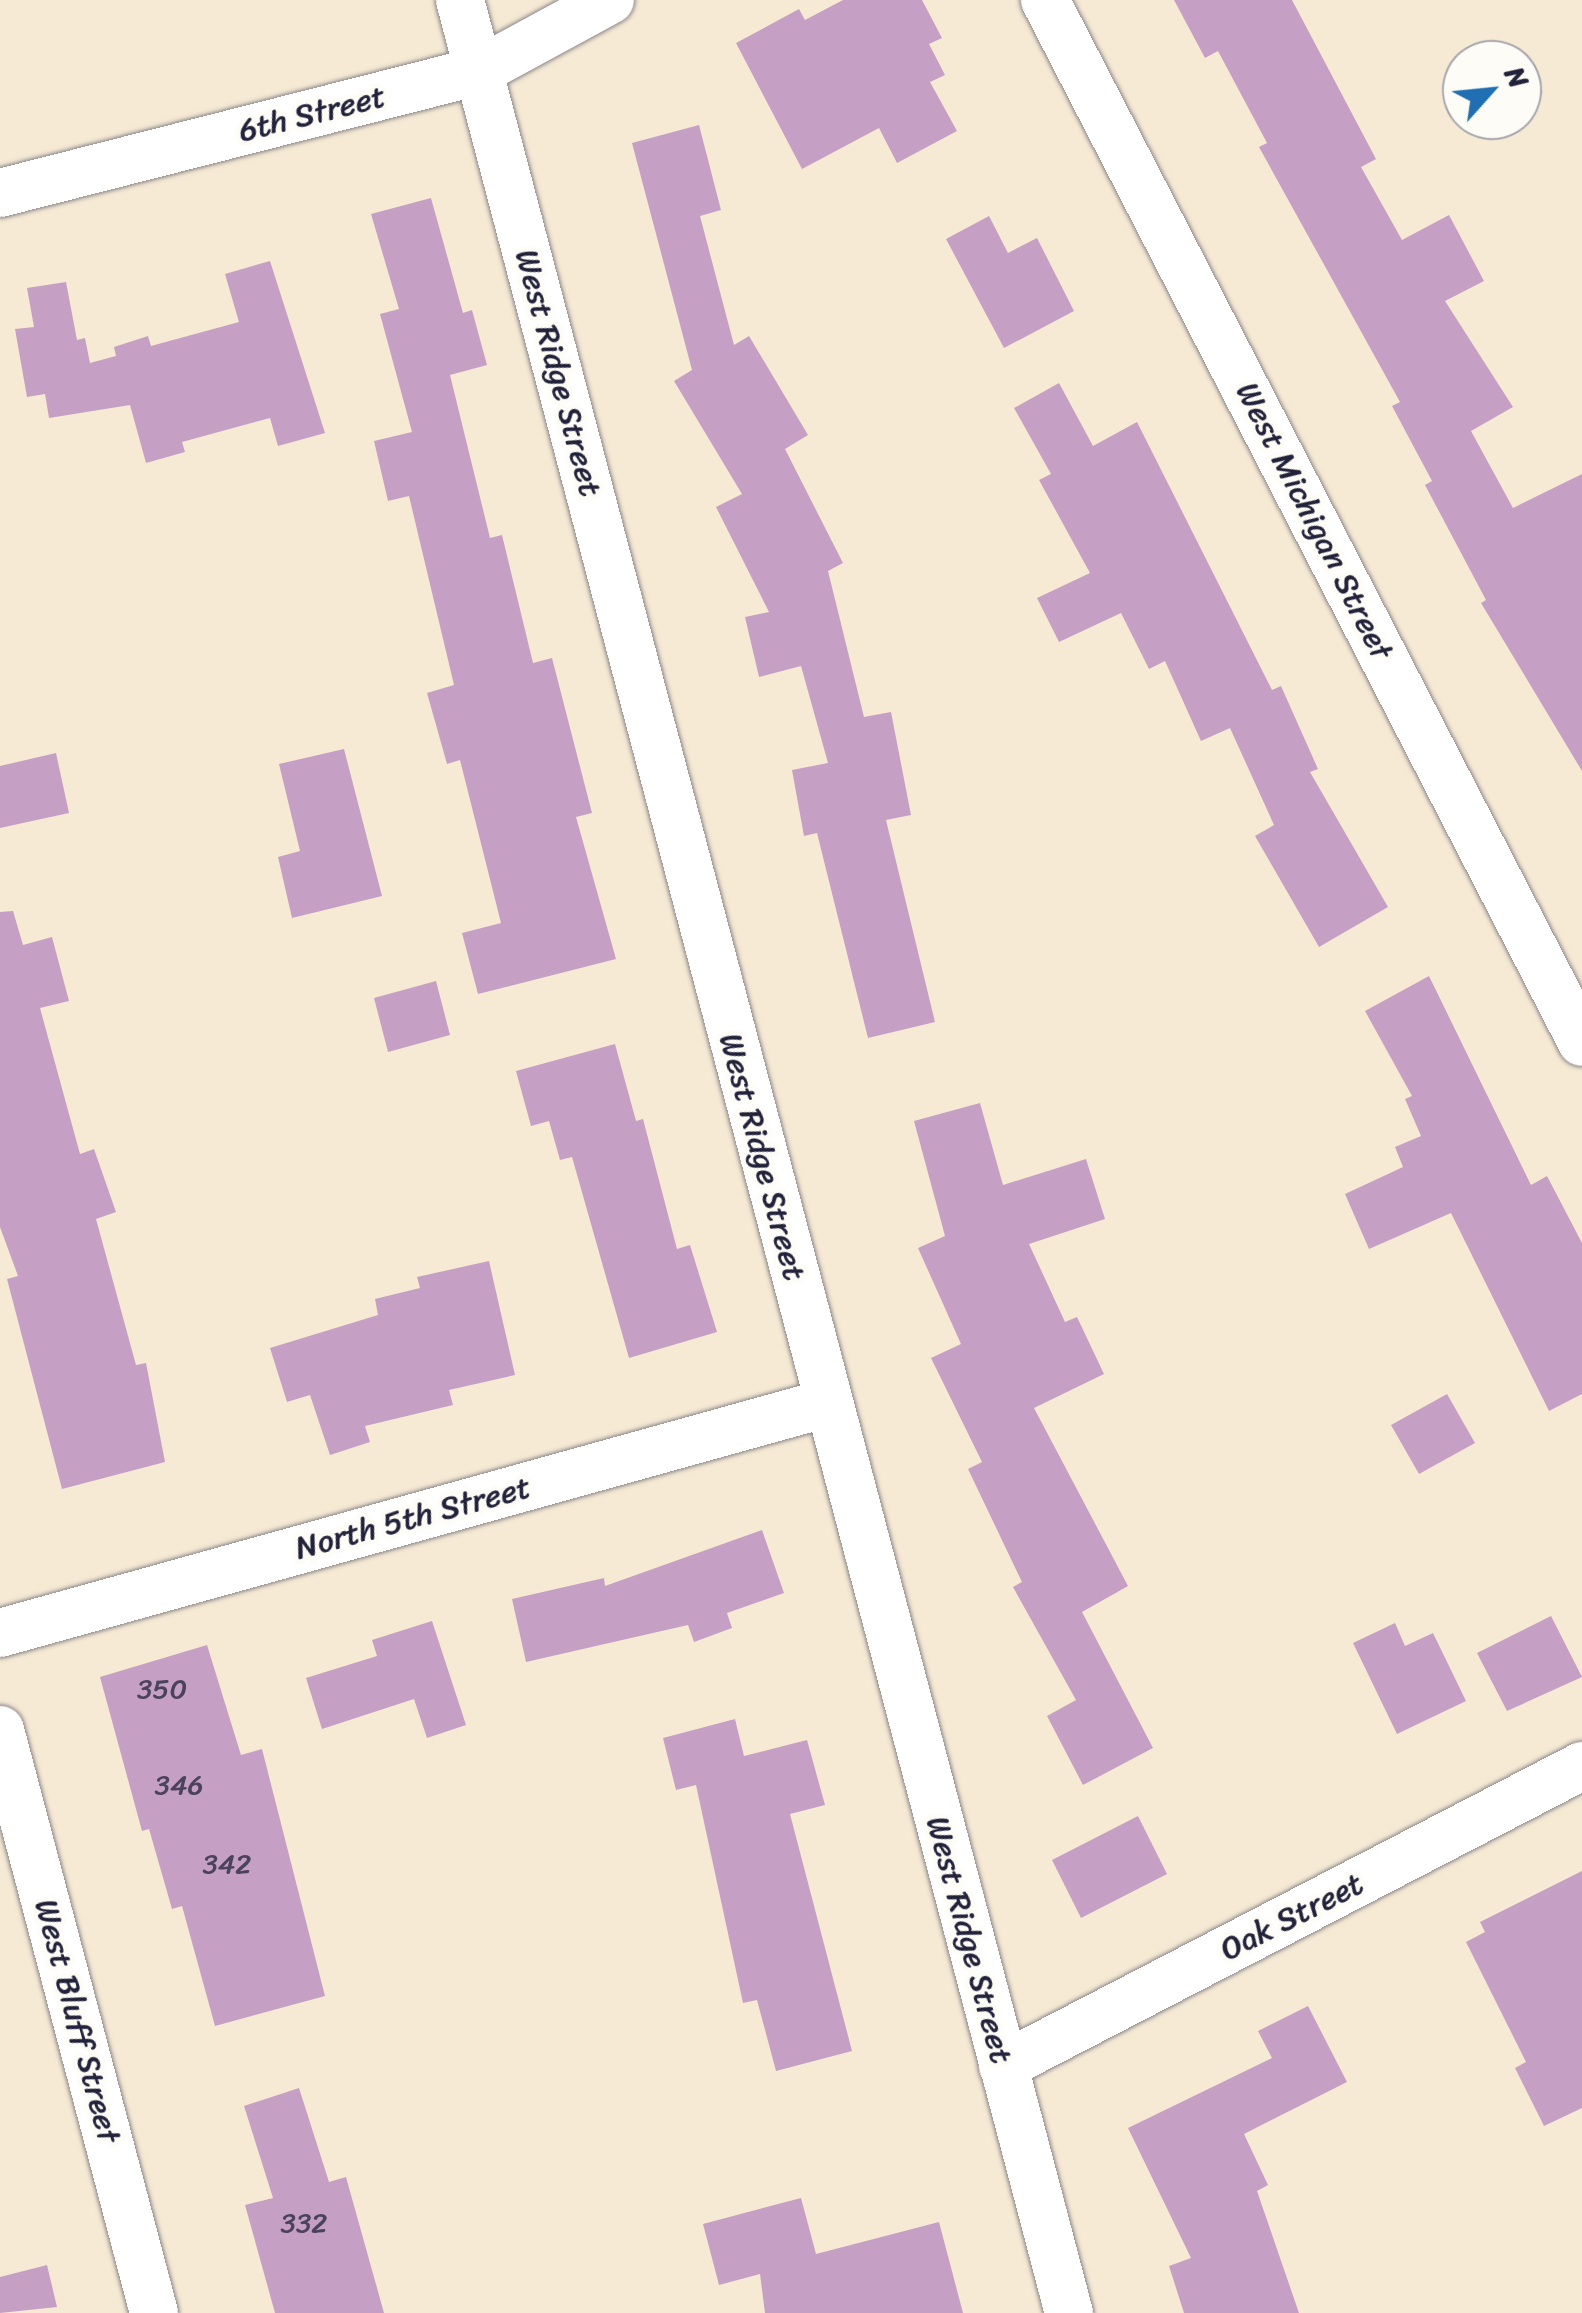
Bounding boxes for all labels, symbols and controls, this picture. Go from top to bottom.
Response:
north arrow [1442,40,1542,140]
text: N [1491,57,1544,97]
street label: 6th Street [234,77,390,151]
street label: West Ridge Street [506,244,610,502]
street label: West Michigan Street [1228,376,1400,666]
street label: West Ridge Street [710,1028,814,1286]
street label: North 5th Street [291,1468,535,1568]
house number: 350 [137,1672,187,1706]
house number: 346 [155,1768,203,1802]
street label: West Ridge Street [917,1811,1021,2069]
house number: 342 [202,1847,252,1881]
street label: Oak Street [1214,1865,1370,1969]
street label: West Bluff Street [26,1893,128,2149]
house number: 332 [281,2206,327,2240]

